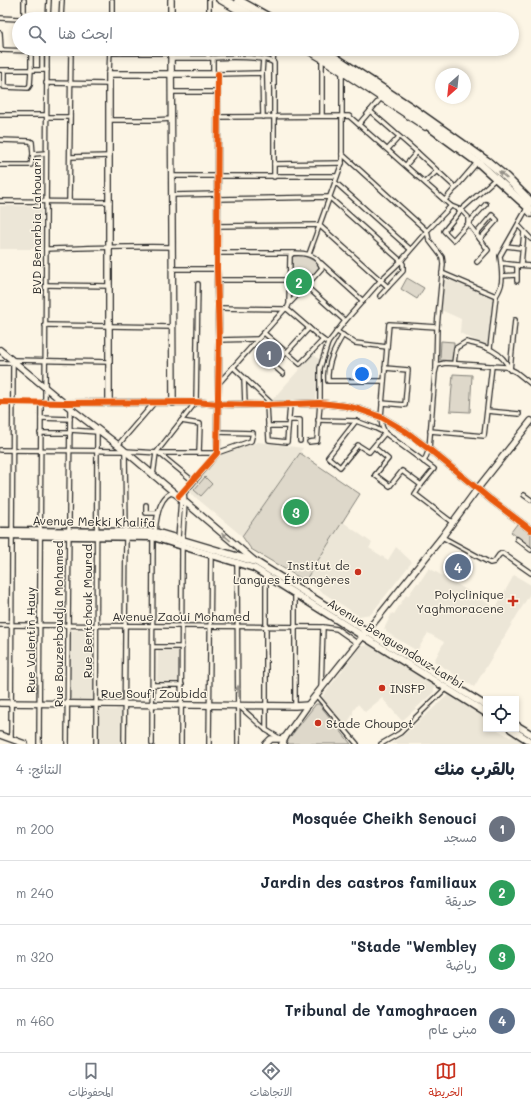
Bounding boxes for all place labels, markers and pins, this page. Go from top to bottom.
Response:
pin: 2 [286,267,312,297]
pin: 1 [256,339,282,369]
pin: 3 [283,497,309,527]
pin: 4 [445,552,471,582]
place label: Institut de Langues Étrangères [233,557,350,587]
marker: Institut de Langues Étrangères [353,567,363,577]
place label: Polyclinique Yaghmoracene [416,586,504,616]
marker: Polyclinique Yaghmoracene [507,595,519,607]
place label: INSFP [390,680,425,696]
marker: INSFP [377,683,387,693]
place label: Stade Choupot [326,715,413,731]
marker: Stade Choupot [313,718,323,728]

